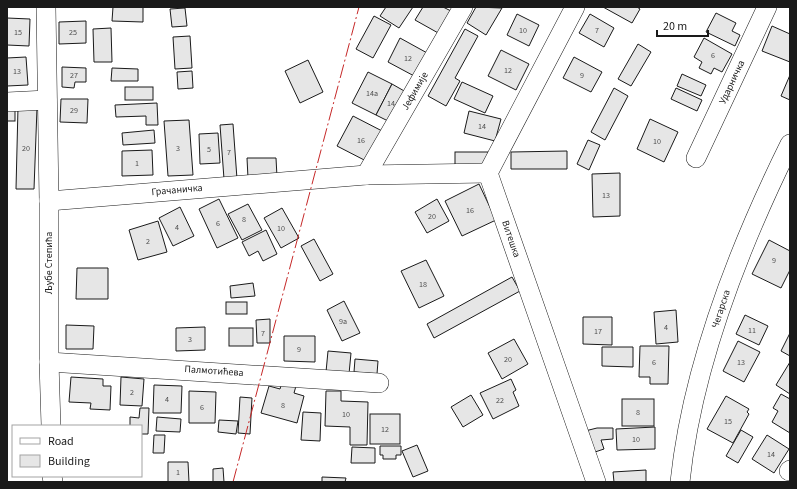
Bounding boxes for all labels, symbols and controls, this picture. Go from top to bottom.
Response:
scale bar [657,12,708,38]
text: 20 m [663,18,687,35]
house number: 10 [519,25,527,36]
house number: 7 [595,25,599,36]
house number: 15 [14,27,22,38]
house number: 25 [69,27,77,38]
house number: 6 [711,50,715,61]
house number: 12 [404,53,412,64]
street label: Ударничка [716,58,748,106]
house number: 12 [504,65,512,76]
house number: 13 [13,66,21,77]
street label: Јефимије [398,69,432,113]
house number: 27 [70,70,78,81]
house number: 9 [580,70,584,81]
house number: 14a [366,88,378,99]
house number: 14 [387,98,395,109]
house number: 29 [70,105,78,116]
house number: 14 [478,121,486,132]
house number: 16 [357,135,365,146]
house number: 10 [653,136,661,147]
house number: 20 [22,143,30,154]
house number: 3 [176,143,180,154]
house number: 5 [207,144,211,155]
house number: 7 [227,147,231,158]
house number: 1 [135,158,139,169]
street label: Грачаничка [151,181,203,199]
house number: 13 [602,190,610,201]
house number: 16 [466,205,474,216]
house number: 20 [428,211,436,222]
house number: 8 [242,214,246,225]
house number: 6 [216,218,220,229]
street label: Витешка [498,219,524,259]
house number: 4 [175,222,179,233]
house number: 10 [277,223,285,234]
street label: Љубе Степића [42,232,56,294]
house number: 2 [146,236,150,247]
house number: 9 [772,255,776,266]
house number: 18 [419,279,427,290]
street label: Чегарска [708,288,734,330]
house number: 9a [339,316,347,327]
house number: 4 [664,322,668,333]
house number: 11 [748,325,756,336]
house number: 17 [594,326,602,337]
house number: 7 [261,328,265,339]
house number: 3 [188,334,192,345]
house number: 9 [297,344,301,355]
house number: 20 [504,354,512,365]
house number: 6 [652,357,656,368]
house number: 13 [737,357,745,368]
street label: Палмотићева [184,362,244,380]
house number: 2 [130,387,134,398]
house number: 4 [165,394,169,405]
house number: 22 [496,395,504,406]
house number: 8 [281,400,285,411]
house number: 6 [200,402,204,413]
house number: 8 [636,407,640,418]
house number: 10 [342,409,350,420]
house number: 15 [724,416,732,427]
house number: 12 [381,424,389,435]
legend [12,425,142,477]
text: Road [48,433,74,450]
house number: 10 [632,434,640,445]
house number: 14 [767,449,775,460]
text: Building [48,453,90,470]
house number: 1 [176,467,180,478]

